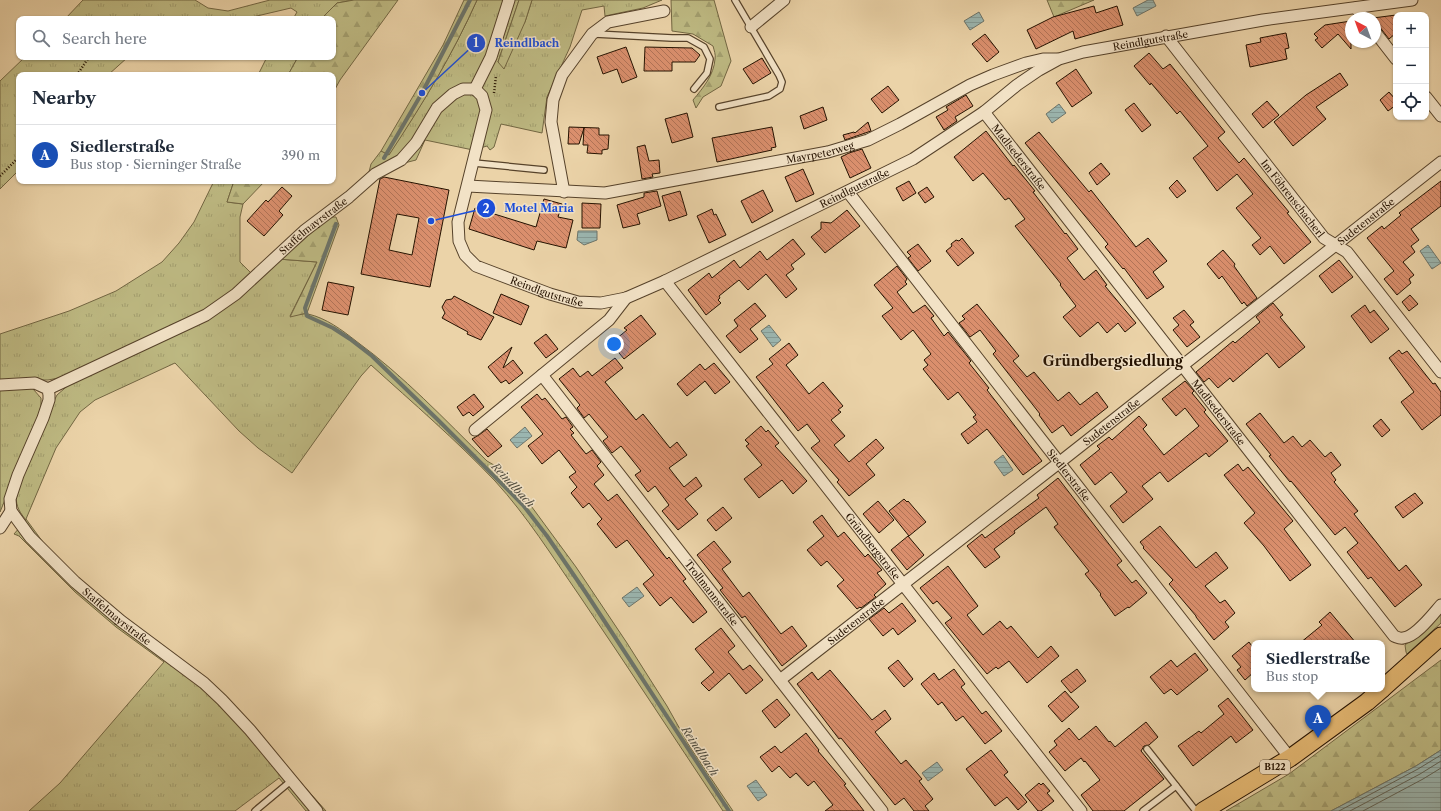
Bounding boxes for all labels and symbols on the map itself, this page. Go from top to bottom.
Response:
north arrow [1345,12,1381,48]
street label: Reindlgutstraße [1112,27,1189,54]
callout: Reindlbach [466,32,567,55]
text: 1 [473,35,479,50]
text: Reindlbach [495,36,560,50]
street label: Madlsederstraße [989,122,1049,193]
street label: Mayrpeterweg [785,138,856,167]
street label: Im Föhrenschacherl [1258,157,1327,240]
street label: Reindlgutstraße [818,166,892,211]
street label: Staffelmayrstraße [277,194,350,258]
street label: Sudetenstraße [1335,195,1398,248]
callout: Motel Maria [476,197,582,220]
text: 2 [482,201,490,216]
text: Motel Maria [504,201,574,215]
street label: Reindlgutstraße [508,274,584,309]
your location [604,334,624,354]
district label: Gründbergsiedlung [1043,352,1184,370]
street label: Madlsederstraße [1189,377,1248,448]
street label: Sudetenstraße [1080,395,1143,449]
street label: Siedlerstraße [1044,446,1093,505]
water label: Reindlbach [488,459,537,510]
street label: Gründbergstraße [842,510,903,583]
street label: Trollmannstraße [682,557,741,629]
street label: Staffelmayrstraße [80,585,154,648]
street label: Sudetenstraße [825,595,888,648]
pin: A [1305,705,1331,738]
water label: Reindlbach [678,723,721,779]
road number: B122 [1260,760,1290,774]

